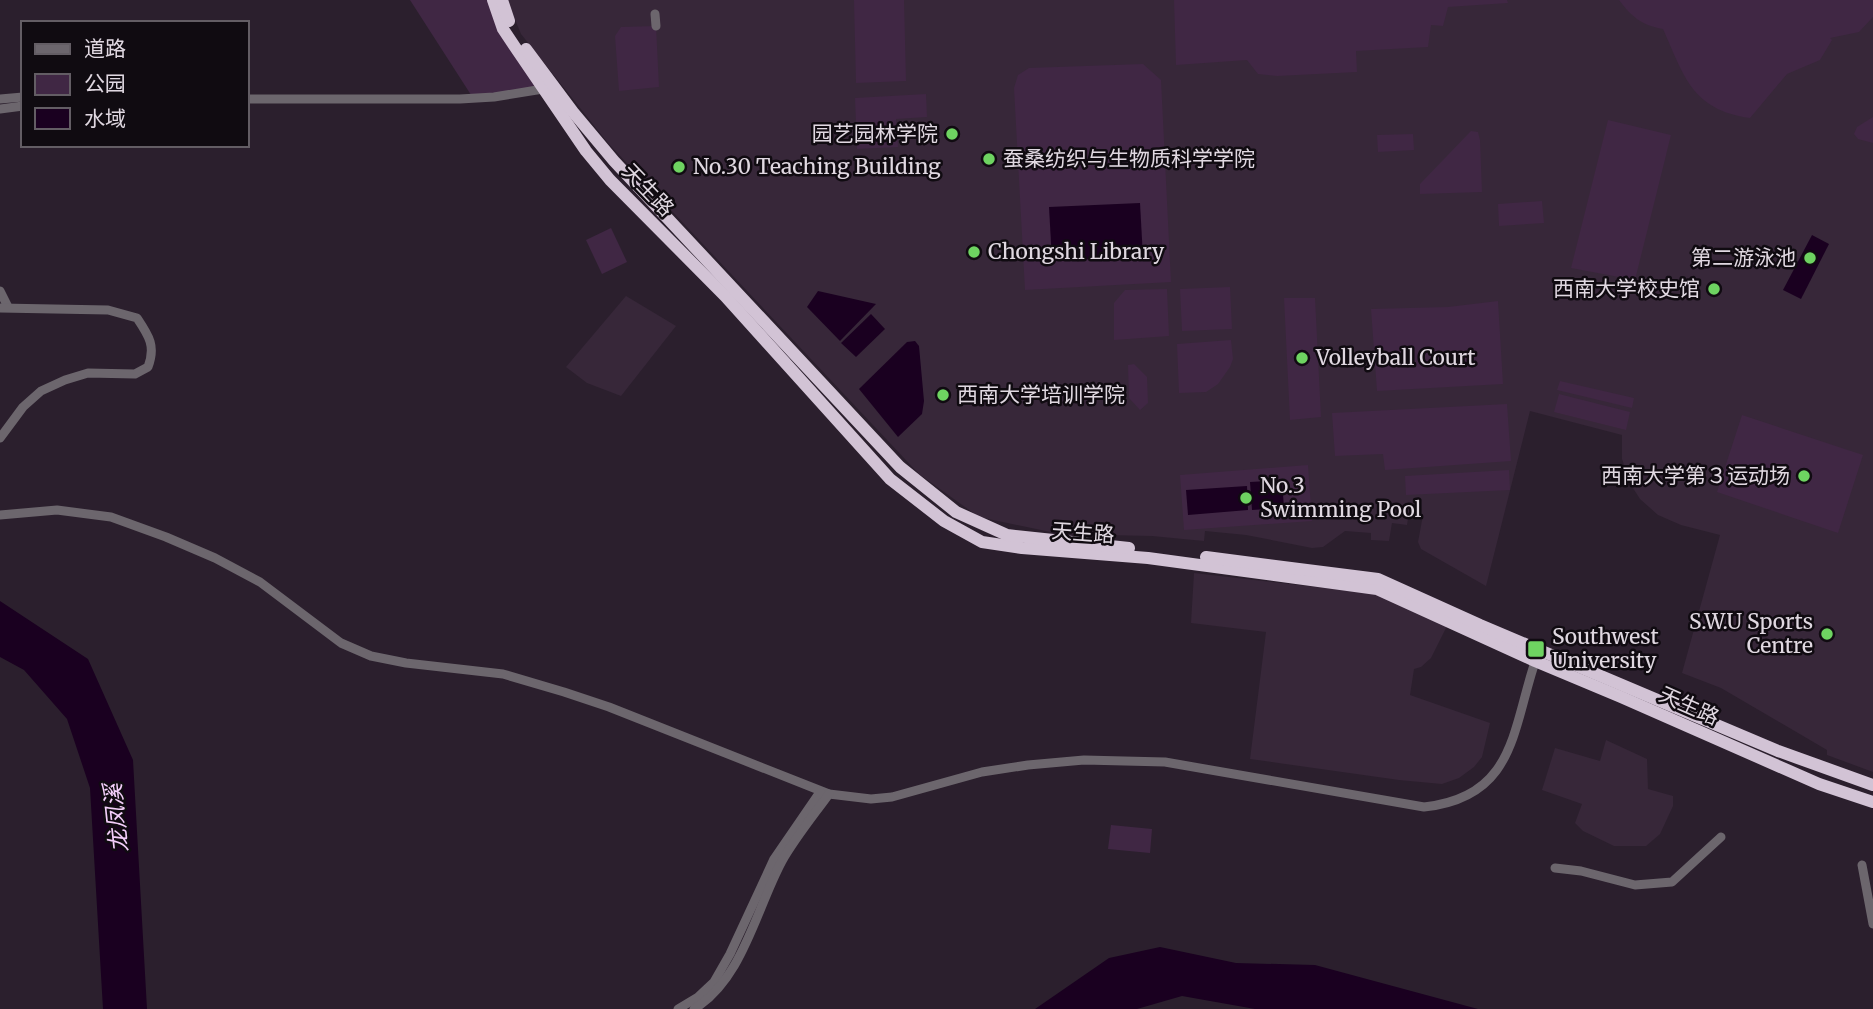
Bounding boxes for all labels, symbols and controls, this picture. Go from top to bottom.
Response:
legend [21,21,248,147]
text: 道路 [84,35,126,62]
text: 公园 [84,70,126,97]
text: 水域 [84,105,126,132]
place label: 园艺园林学院 [812,120,938,147]
marker: 园艺园林学院 [944,126,960,142]
place label: 蚕桑纺织与生物质科学学院 [1003,145,1255,172]
marker: 蚕桑纺织与生物质科学学院 [981,151,997,167]
place label: No.30 Teaching Building [693,153,941,180]
street label: 天生路 [617,158,680,222]
marker: No.30 Teaching Building [671,159,687,175]
place label: Chongshi Library [988,238,1165,265]
marker: Chongshi Library [966,244,982,260]
place label: 第二游泳池 [1691,244,1796,271]
marker: 第二游泳池 [1802,250,1818,266]
place label: 西南大学校史馆 [1553,275,1700,302]
marker: 西南大学校史馆 [1706,281,1722,297]
place label: Volleyball Court [1315,344,1476,371]
marker: Volleyball Court [1294,350,1310,366]
place label: 西南大学培训学院 [957,381,1125,408]
marker: 西南大学培训学院 [935,387,951,403]
place label: 西南大学第３运动场 [1601,462,1790,489]
marker: 西南大学第３运动场 [1796,468,1812,484]
place label: No.3 Swimming Pool [1260,472,1422,523]
marker: No.3 Swimming Pool [1238,490,1254,506]
street label: 天生路 [1051,517,1115,548]
place label: S.W.U Sports Centre [1689,608,1813,659]
place label: Southwest University [1552,623,1659,674]
marker: S.W.U Sports Centre [1819,626,1835,642]
marker: Southwest University [1526,639,1546,659]
street label: 天生路 [1655,680,1723,731]
water label: 龙凤溪 [97,779,134,854]

